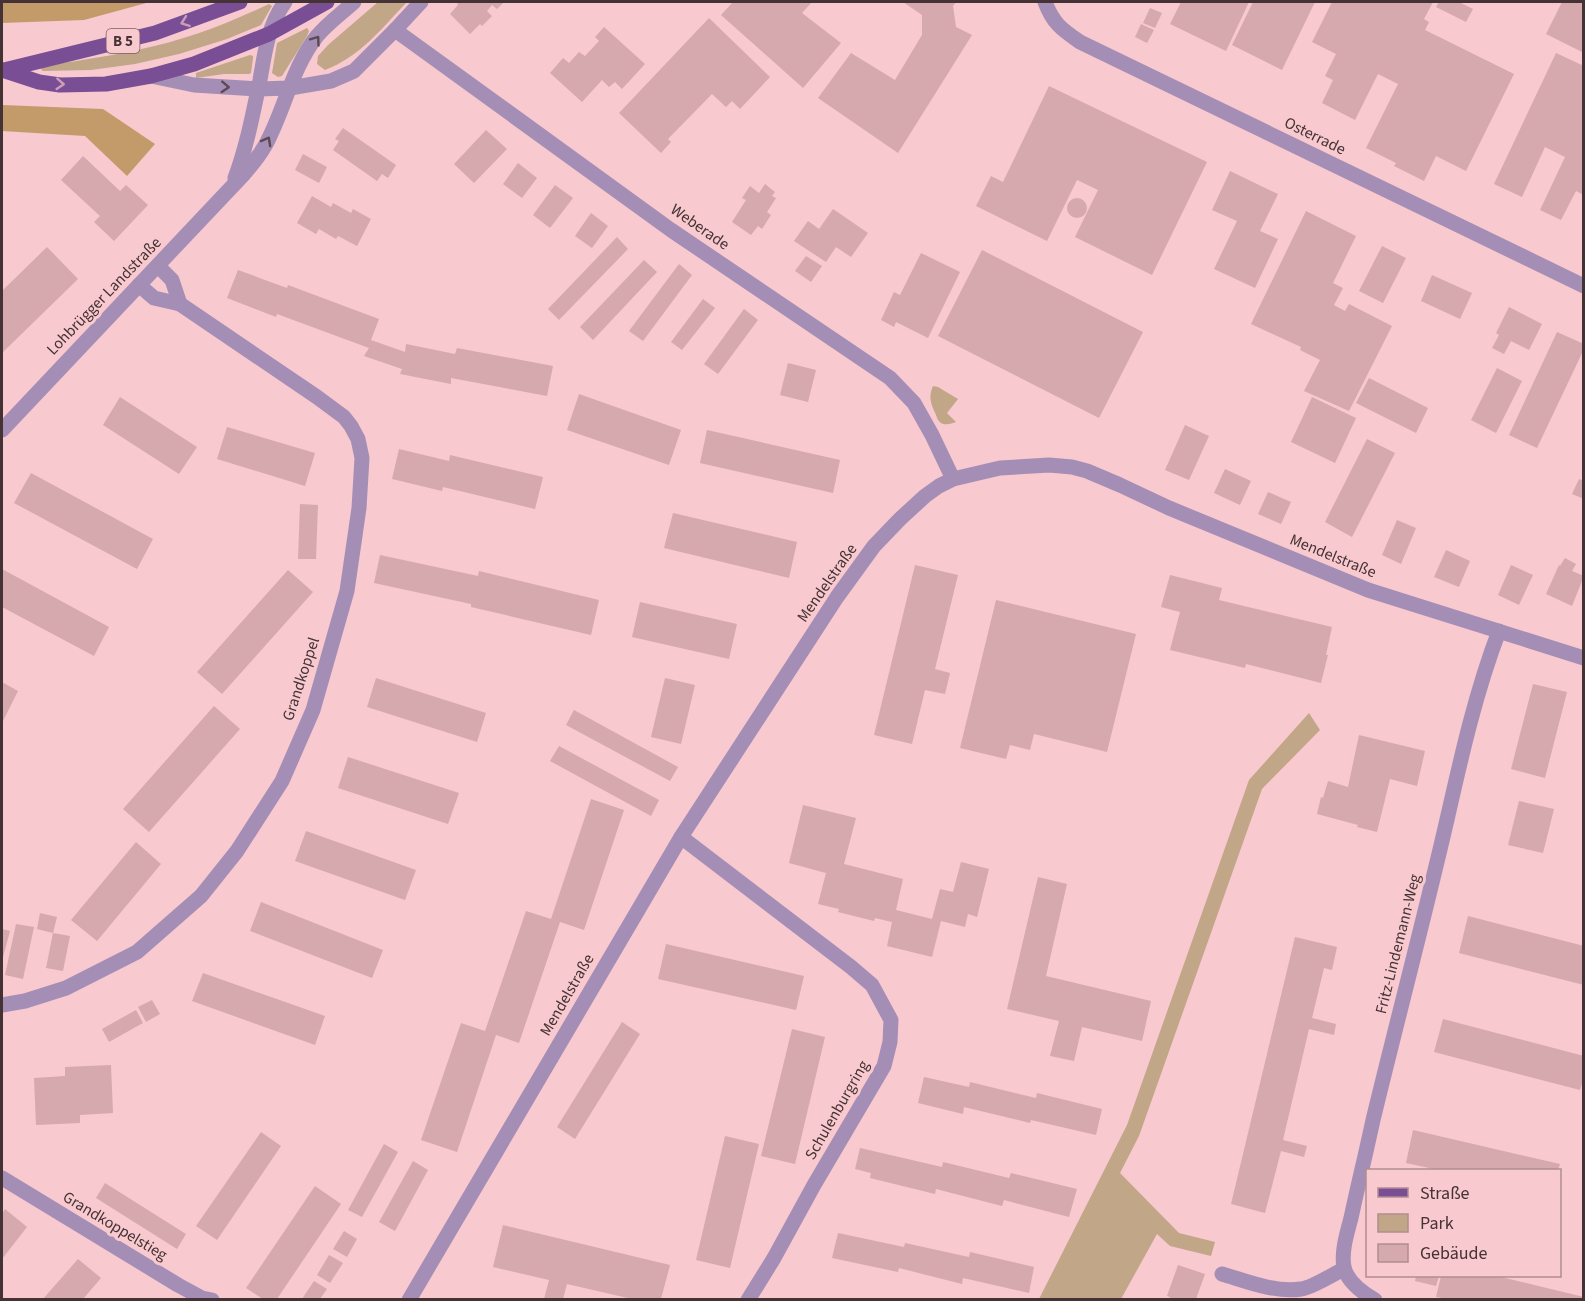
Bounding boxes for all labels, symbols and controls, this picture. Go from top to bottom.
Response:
one-way arrow [180,14,191,27]
road number: B 5 [106,29,140,53]
one-way arrow [309,36,320,47]
one-way arrow [56,78,65,91]
one-way arrow [220,80,229,93]
street label: Osterrade [1281,112,1349,160]
one-way arrow [260,137,271,147]
street label: Weberade [666,199,734,255]
street label: Lohbrügger Landstraße [42,232,166,360]
street label: Mendelstraße [1287,529,1380,583]
street label: Mendelstraße [792,539,862,627]
street label: Grandkoppel [277,634,325,724]
street label: Fritz-Lindemann-Weg [1370,872,1426,1016]
street label: Mendelstraße [535,950,599,1040]
street label: Schulenburgring [800,1056,874,1164]
legend [1366,1169,1561,1277]
text: Straße [1420,1181,1470,1206]
street label: Grandkoppelstieg [59,1186,171,1266]
text: Park [1420,1211,1454,1236]
text: Gebäude [1420,1241,1488,1266]

